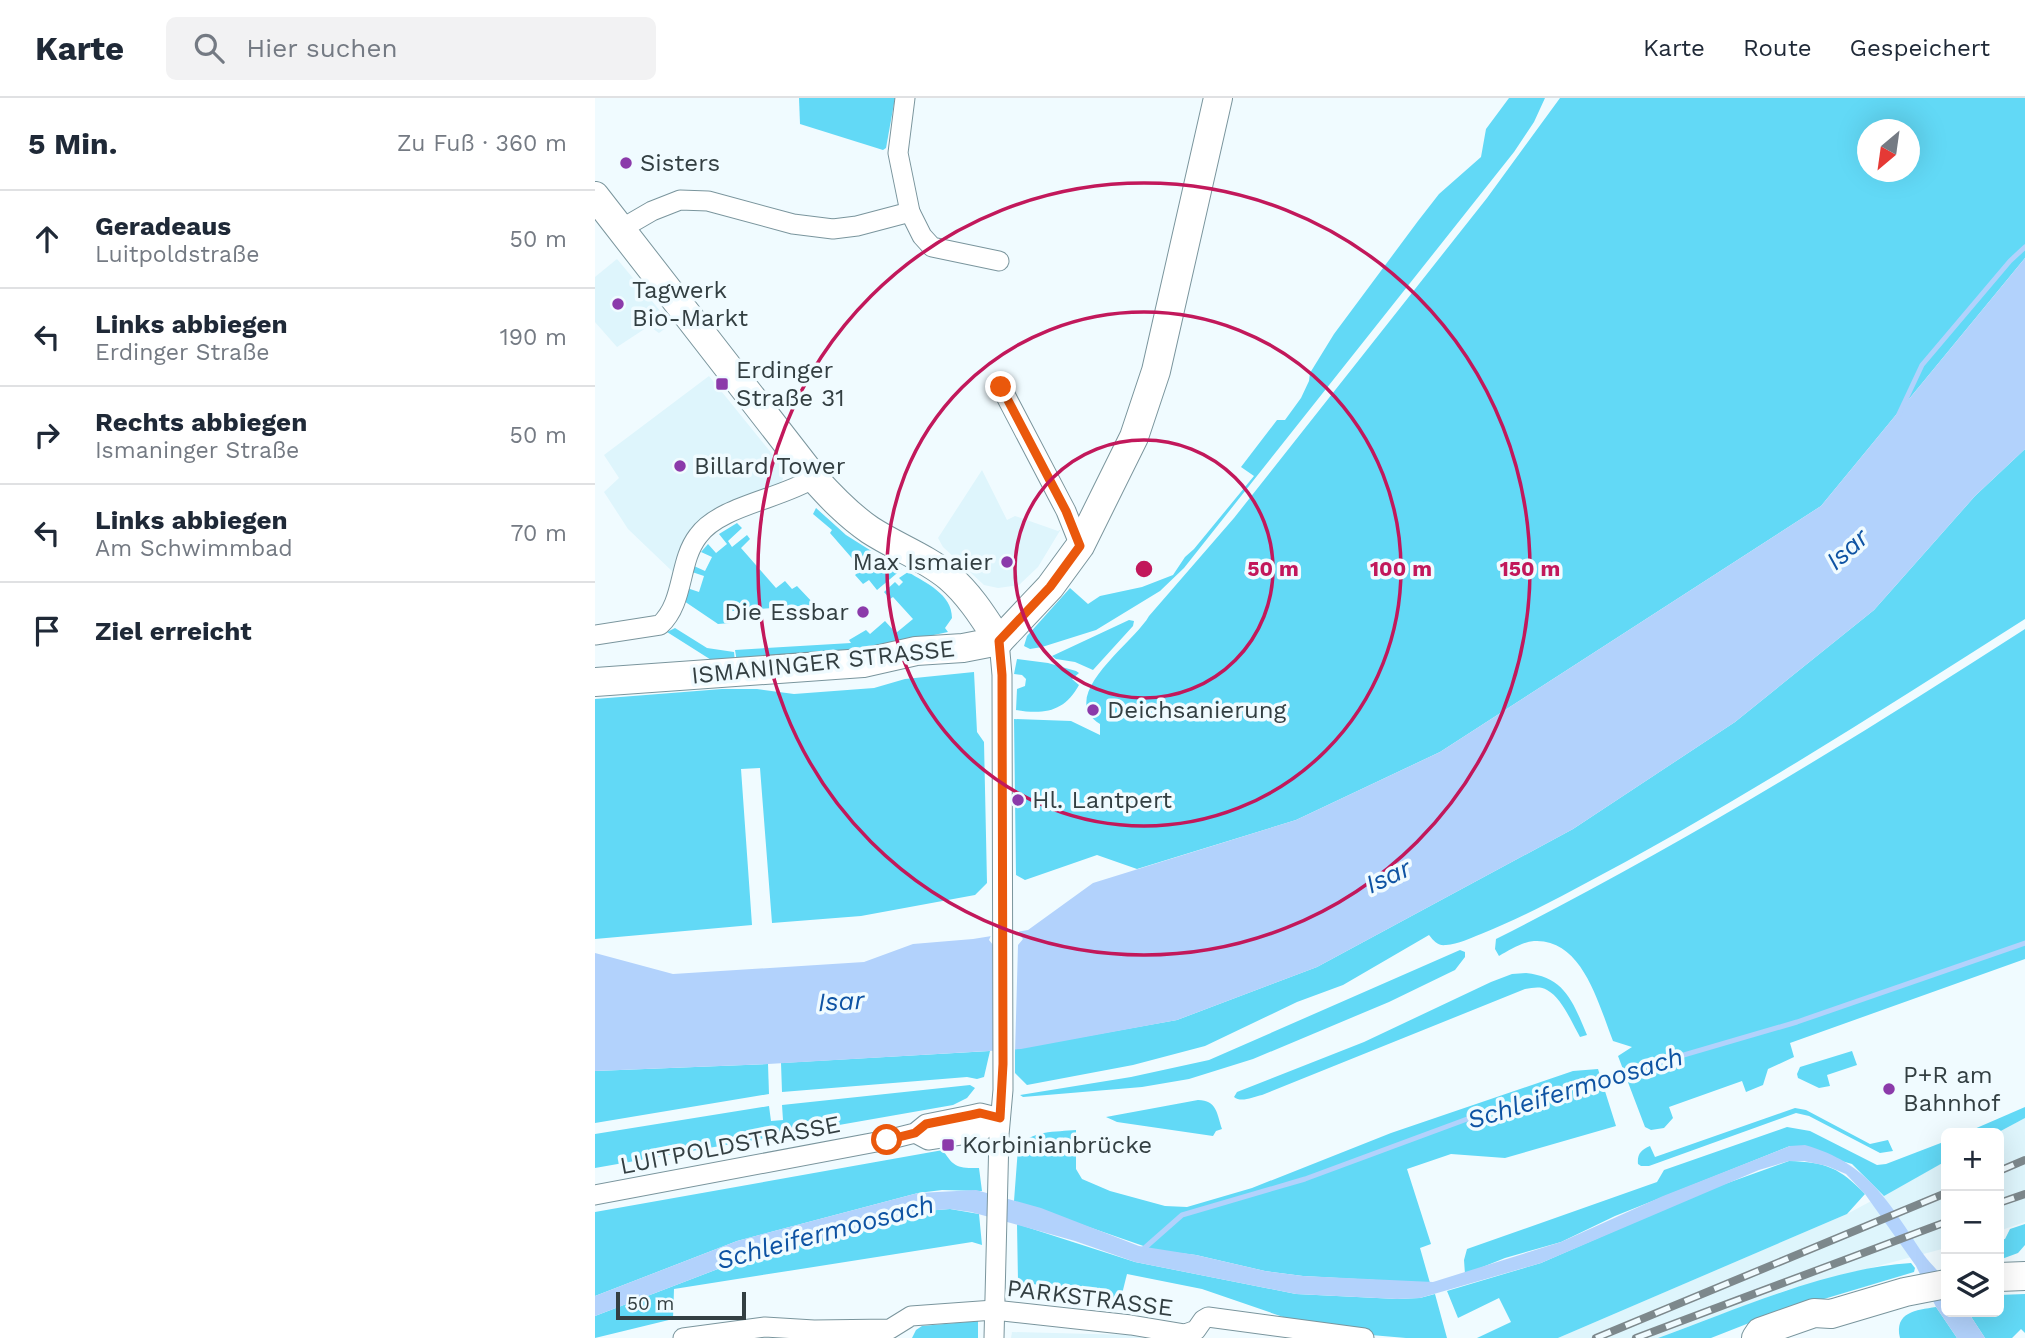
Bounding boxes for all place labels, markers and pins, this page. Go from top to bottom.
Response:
place label: Sisters [640,149,720,177]
marker: Sisters [618,155,634,171]
place label: Tagwerk Bio-Markt [632,276,748,332]
marker: Tagwerk Bio-Markt [610,296,626,312]
place label: Erdinger Straße 31 [736,356,845,412]
marker: Erdinger Straße 31 [714,376,730,392]
place label: Billard Tower [694,452,846,480]
marker: Billard Tower [672,458,688,474]
place label: Max Ismaier [853,548,993,576]
marker: Max Ismaier [999,554,1015,570]
centre of rings [1132,557,1156,581]
place label: Die Essbar [724,598,849,626]
marker: Die Essbar [855,604,871,620]
place label: Deichsanierung [1107,696,1287,724]
marker: Deichsanierung [1085,702,1101,718]
place label: Hl. Lantpert [1032,786,1172,814]
marker: Hl. Lantpert [1010,792,1026,808]
place label: P+R am Bahnhof [1903,1061,2001,1117]
marker: P+R am Bahnhof [1881,1081,1897,1097]
place label: Korbinianbrücke [962,1131,1152,1159]
marker: Korbinianbrücke [940,1137,956,1153]

